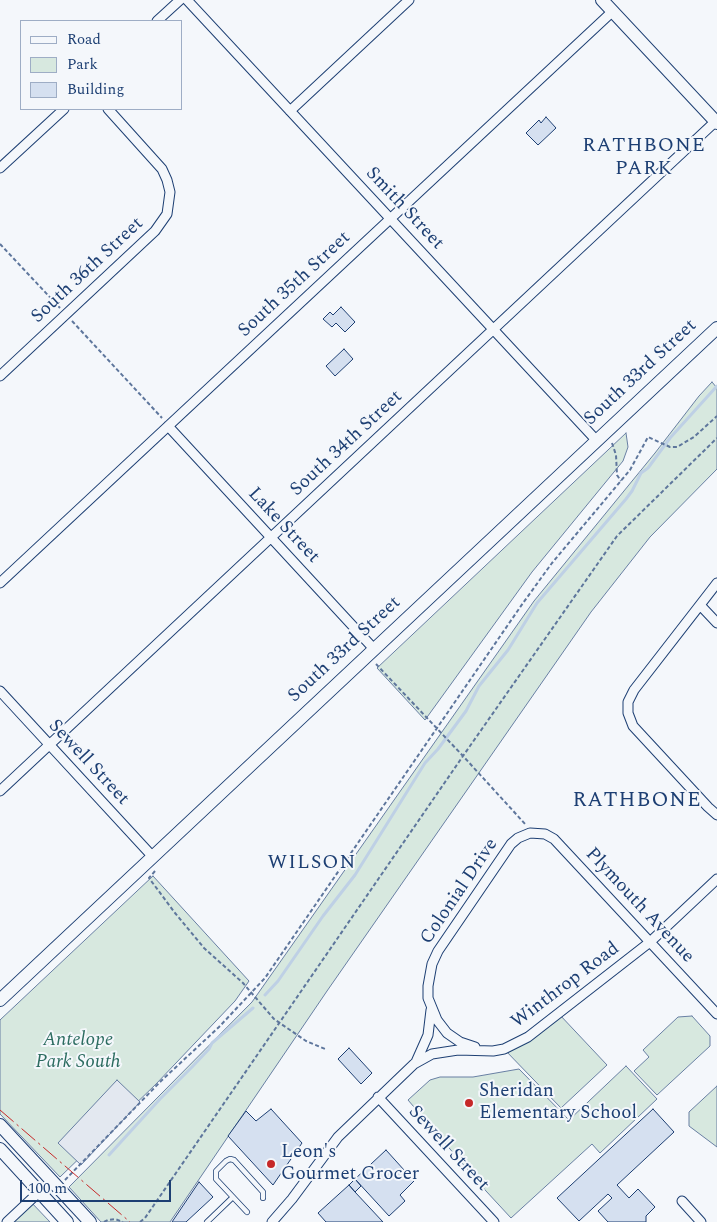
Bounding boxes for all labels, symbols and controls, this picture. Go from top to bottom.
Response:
legend [20,20,182,110]
text: Road [67,28,101,51]
text: Park [67,53,98,76]
text: Building [67,78,124,101]
district label: RATHBONE PARK [581,135,707,182]
street label: Smith Street [360,163,448,255]
street label: South 36th Street [27,213,149,329]
street label: South 35th Street [234,227,356,343]
street label: South 33rd Street [580,315,702,431]
street label: South 34th Street [286,386,408,502]
street label: Lake Street [242,483,324,569]
street label: South 33rd Street [284,592,406,708]
street label: Sewell Street [43,715,133,811]
district label: RATHBONE [571,789,703,815]
street label: Colonial Drive [416,835,504,949]
street label: Plymouth Avenue [580,844,698,968]
district label: WILSON [267,852,357,876]
street label: Winthrop Road [507,938,625,1034]
park label: Antelope Park South [36,1030,120,1074]
place label: Sheridan Elementary School [479,1081,637,1125]
marker: Sheridan Elementary School [463,1097,475,1109]
street label: Sewell Street [403,1101,493,1197]
place label: Leon's Gourmet Grocer [281,1142,419,1186]
marker: Leon's Gourmet Grocer [265,1158,277,1170]
scale bar [22,1170,174,1202]
text: 100 m [28,1177,67,1200]

